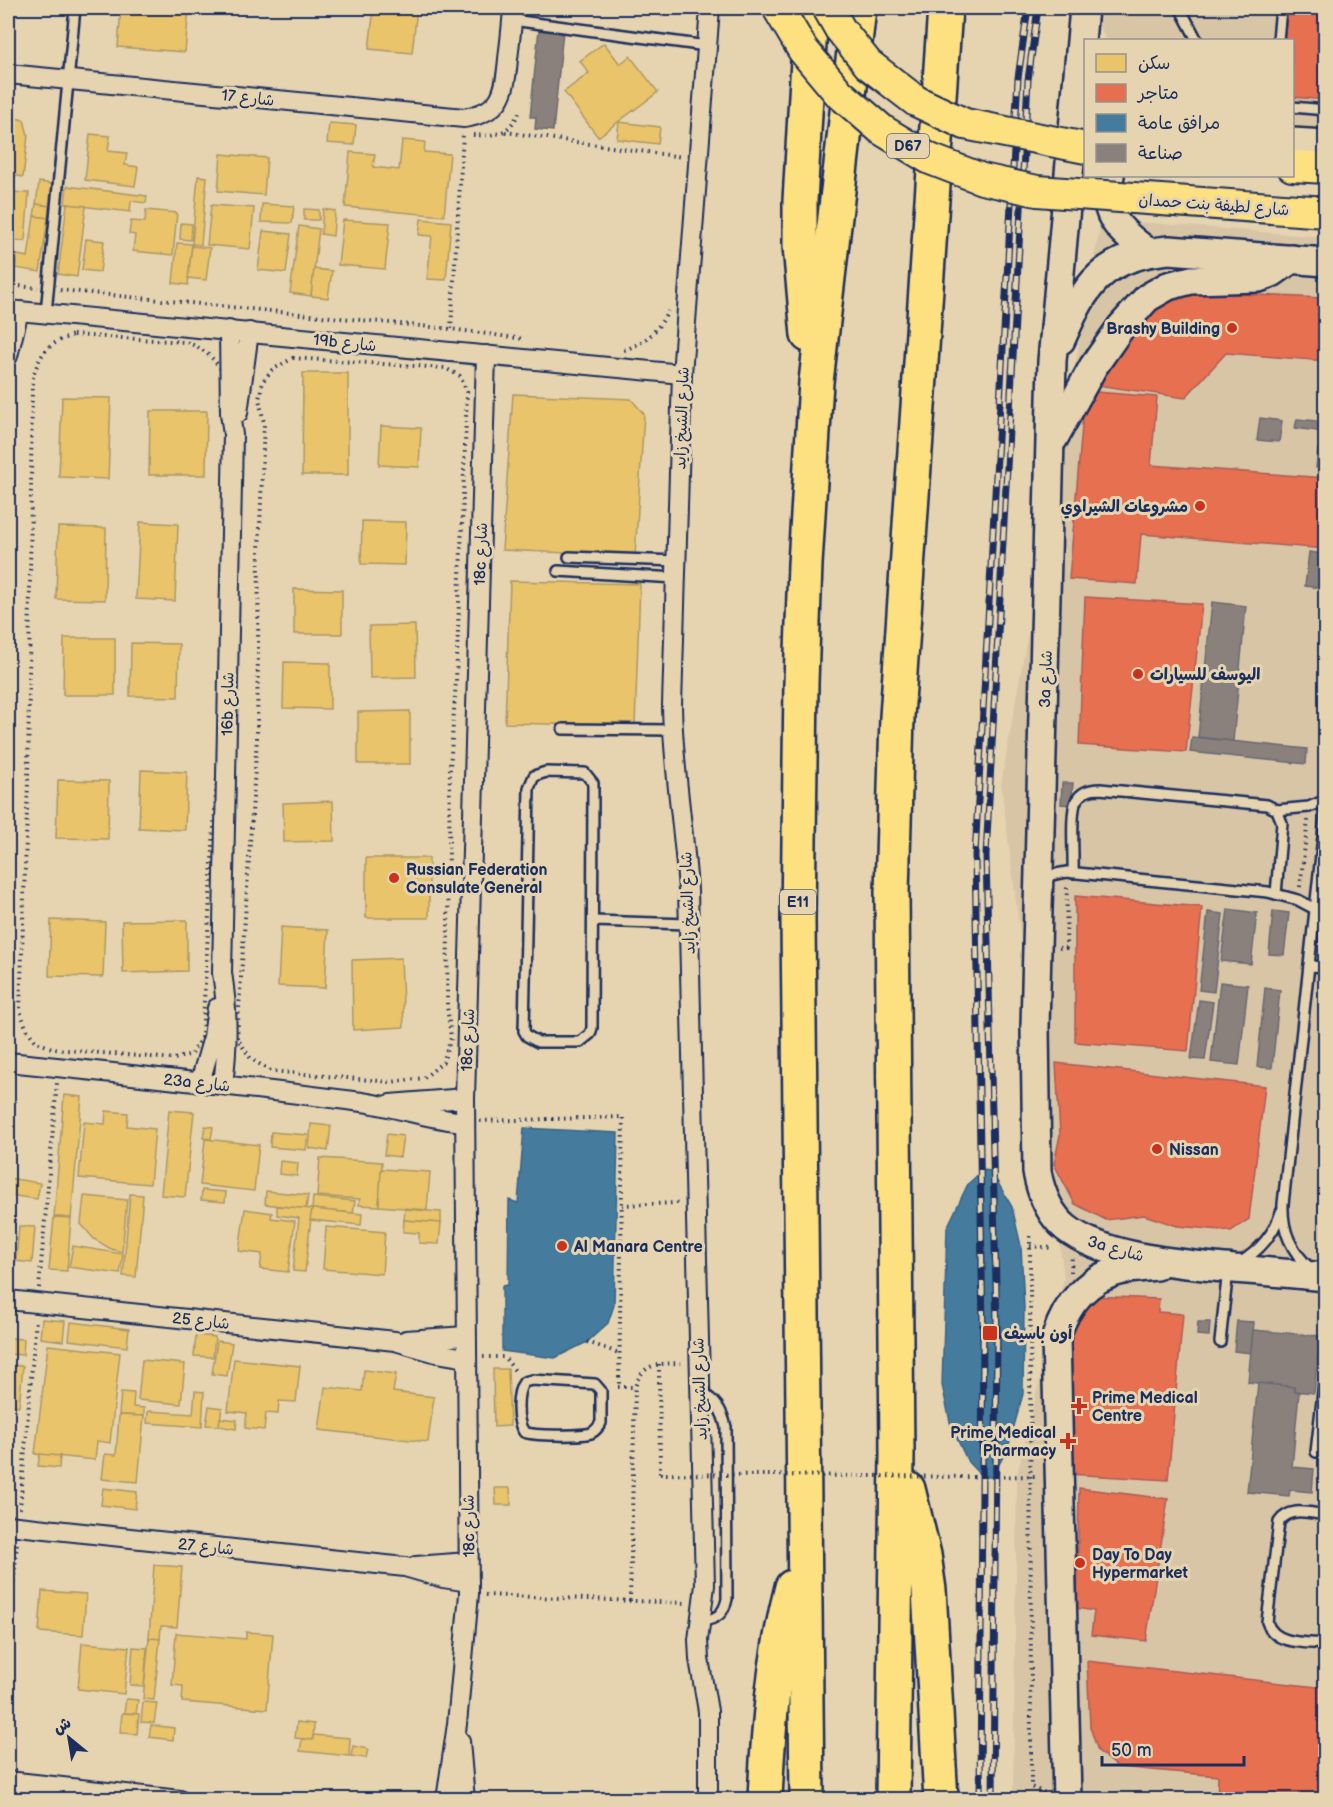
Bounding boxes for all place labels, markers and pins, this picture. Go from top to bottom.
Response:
place label: Brashy Building [1106,320,1220,339]
marker: Brashy Building [1225,321,1239,335]
place label: مشروعات الشيراوي [1061,498,1188,519]
marker: مشروعات الشيراوي [1193,499,1207,513]
place label: اليوسف للسيارات [1150,666,1260,685]
marker: اليوسف للسيارات [1131,667,1145,681]
place label: Russian Federation Consulate General [406,861,548,898]
marker: Russian Federation Consulate General [387,871,401,885]
place label: Nissan [1169,1141,1219,1160]
marker: Nissan [1150,1142,1164,1156]
place label: Al Manara Centre [573,1238,703,1257]
marker: Al Manara Centre [555,1239,569,1253]
place label: أون باسيف [1004,1323,1073,1344]
marker: أون باسيف [981,1324,999,1342]
place label: Prime Medical Centre [1092,1389,1198,1426]
marker: Prime Medical Centre [1070,1397,1088,1415]
place label: Prime Medical Pharmacy [950,1424,1057,1461]
marker: Prime Medical Pharmacy [1061,1434,1075,1448]
place label: Day To Day Hypermarket [1092,1546,1188,1583]
marker: Day To Day Hypermarket [1073,1556,1087,1570]

